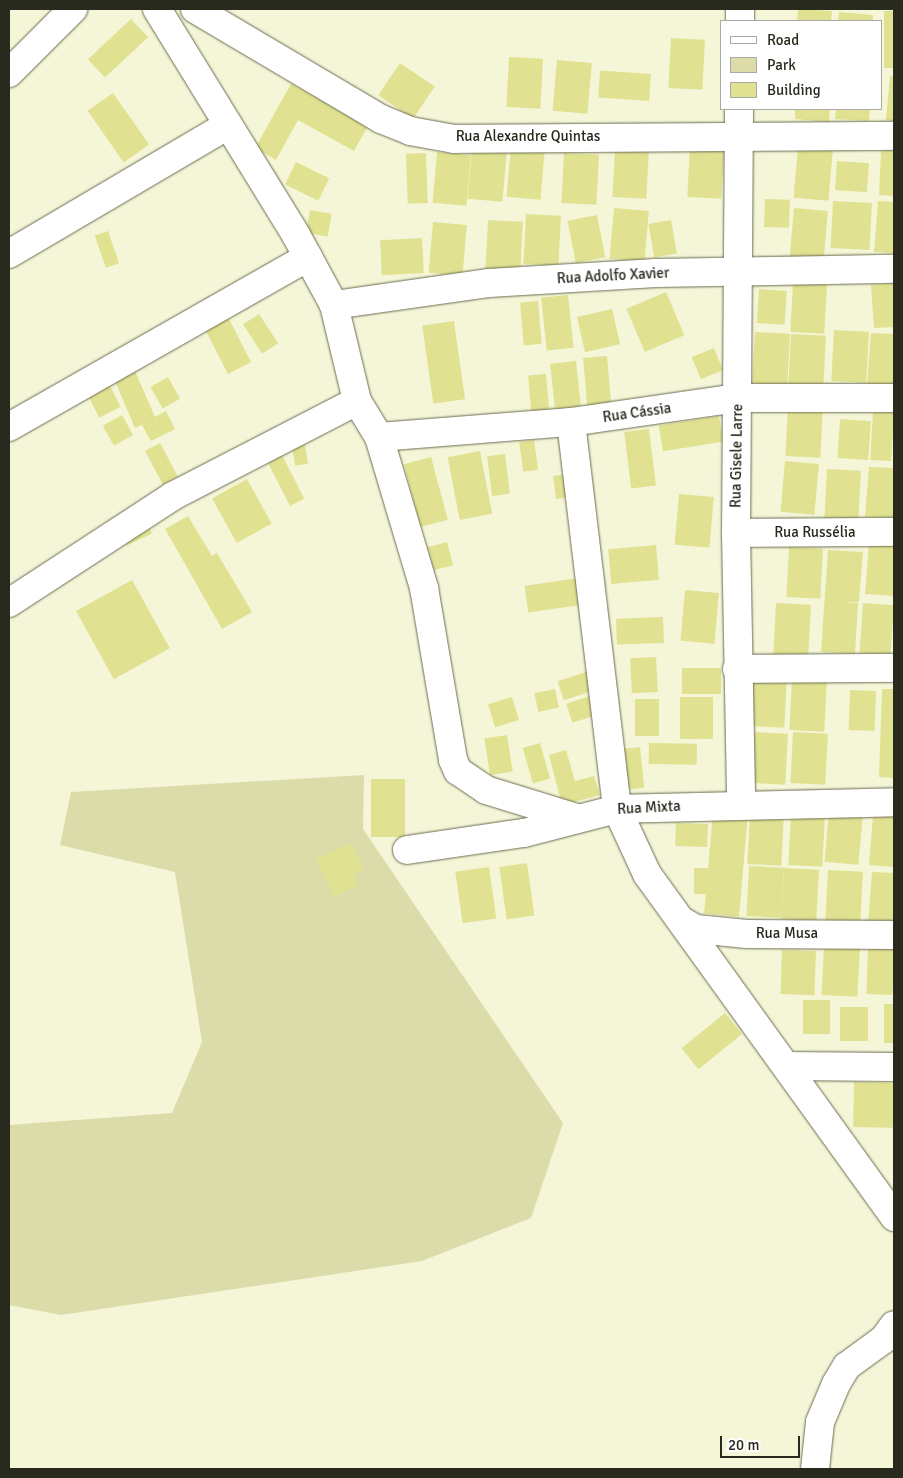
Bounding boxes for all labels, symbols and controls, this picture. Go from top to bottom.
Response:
legend [720,20,883,110]
text: Road [767,31,799,49]
text: Park [767,56,796,74]
text: Building [767,81,821,99]
street label: Rua Alexandre Quintas [456,128,600,146]
street label: Rua Adolfo Xavier [556,264,670,288]
street label: Rua Cássia [601,399,673,427]
street label: Rua Gisele Larre [727,404,747,508]
street label: Rua Russélia [774,524,856,542]
street label: Rua Mixta [617,797,681,819]
street label: Rua Musa [756,925,818,943]
scale bar [723,1426,803,1458]
text: 20 m [728,1436,759,1454]

